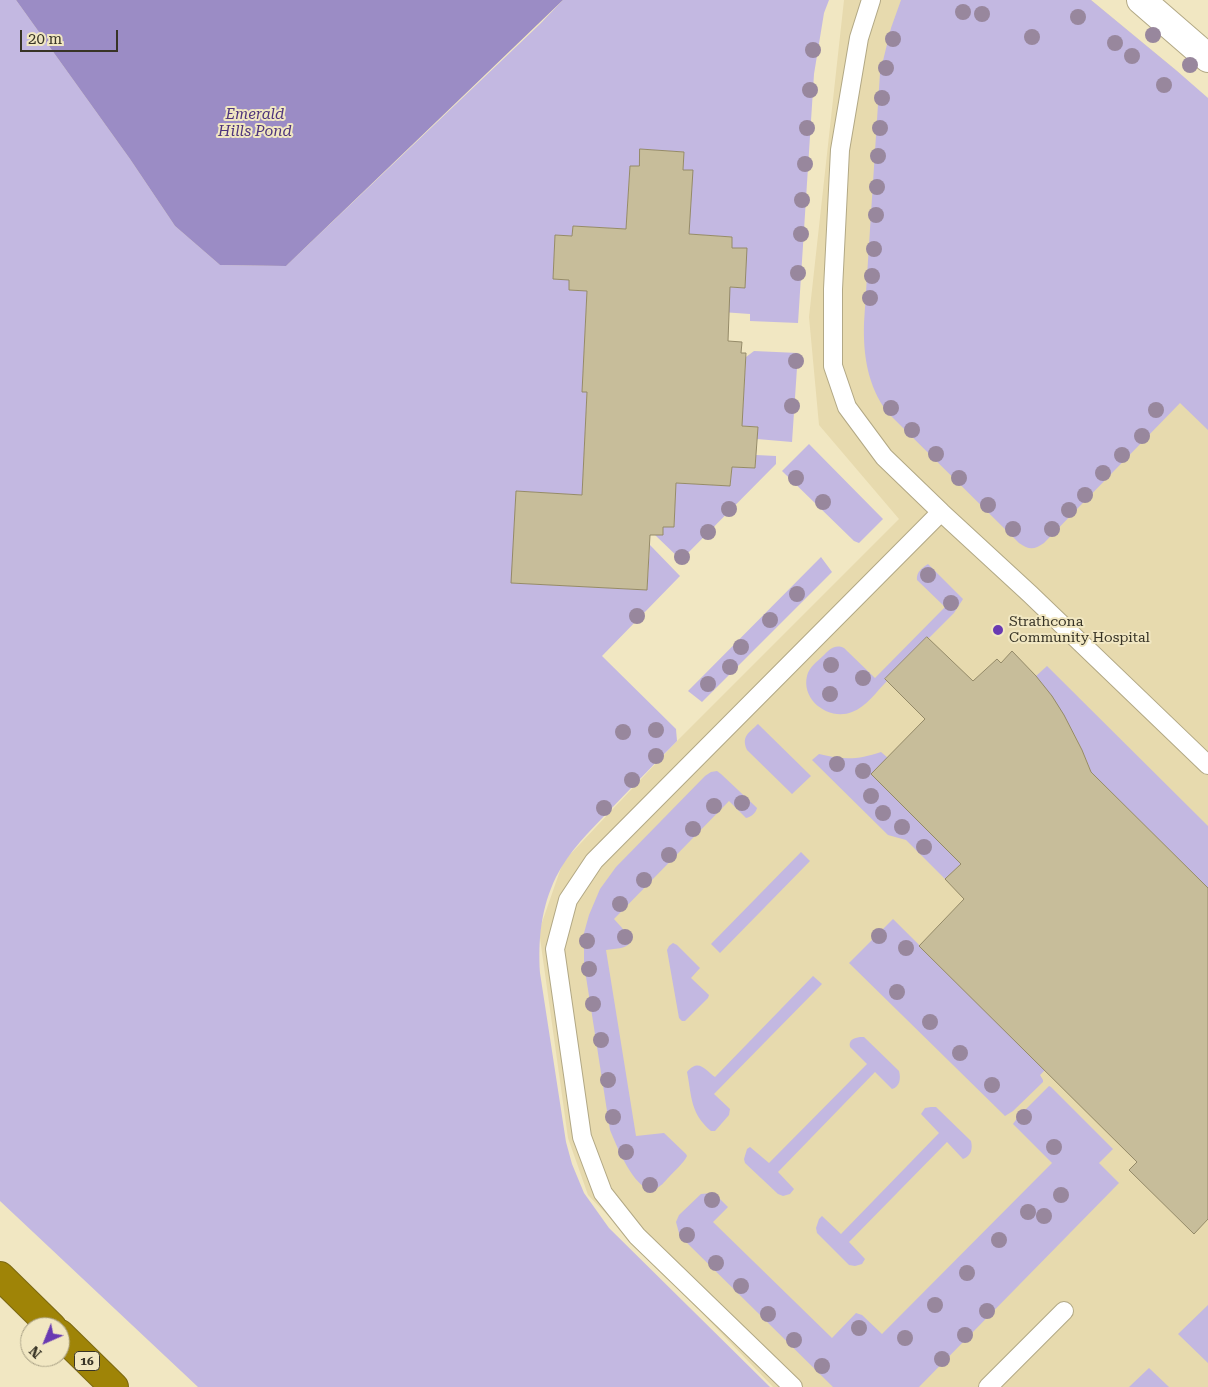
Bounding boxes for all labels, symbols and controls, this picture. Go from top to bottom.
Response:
scale bar [22,20,120,52]
text: 20 m [28,30,62,48]
water label: Emerald Hills Pond [218,106,292,141]
place label: Strathcona Community Hospital [1009,614,1150,646]
marker: Strathcona Community Hospital [991,623,1005,637]
north arrow [20,1317,70,1367]
text: N [26,1343,45,1362]
road number: 16 [74,1352,100,1370]

